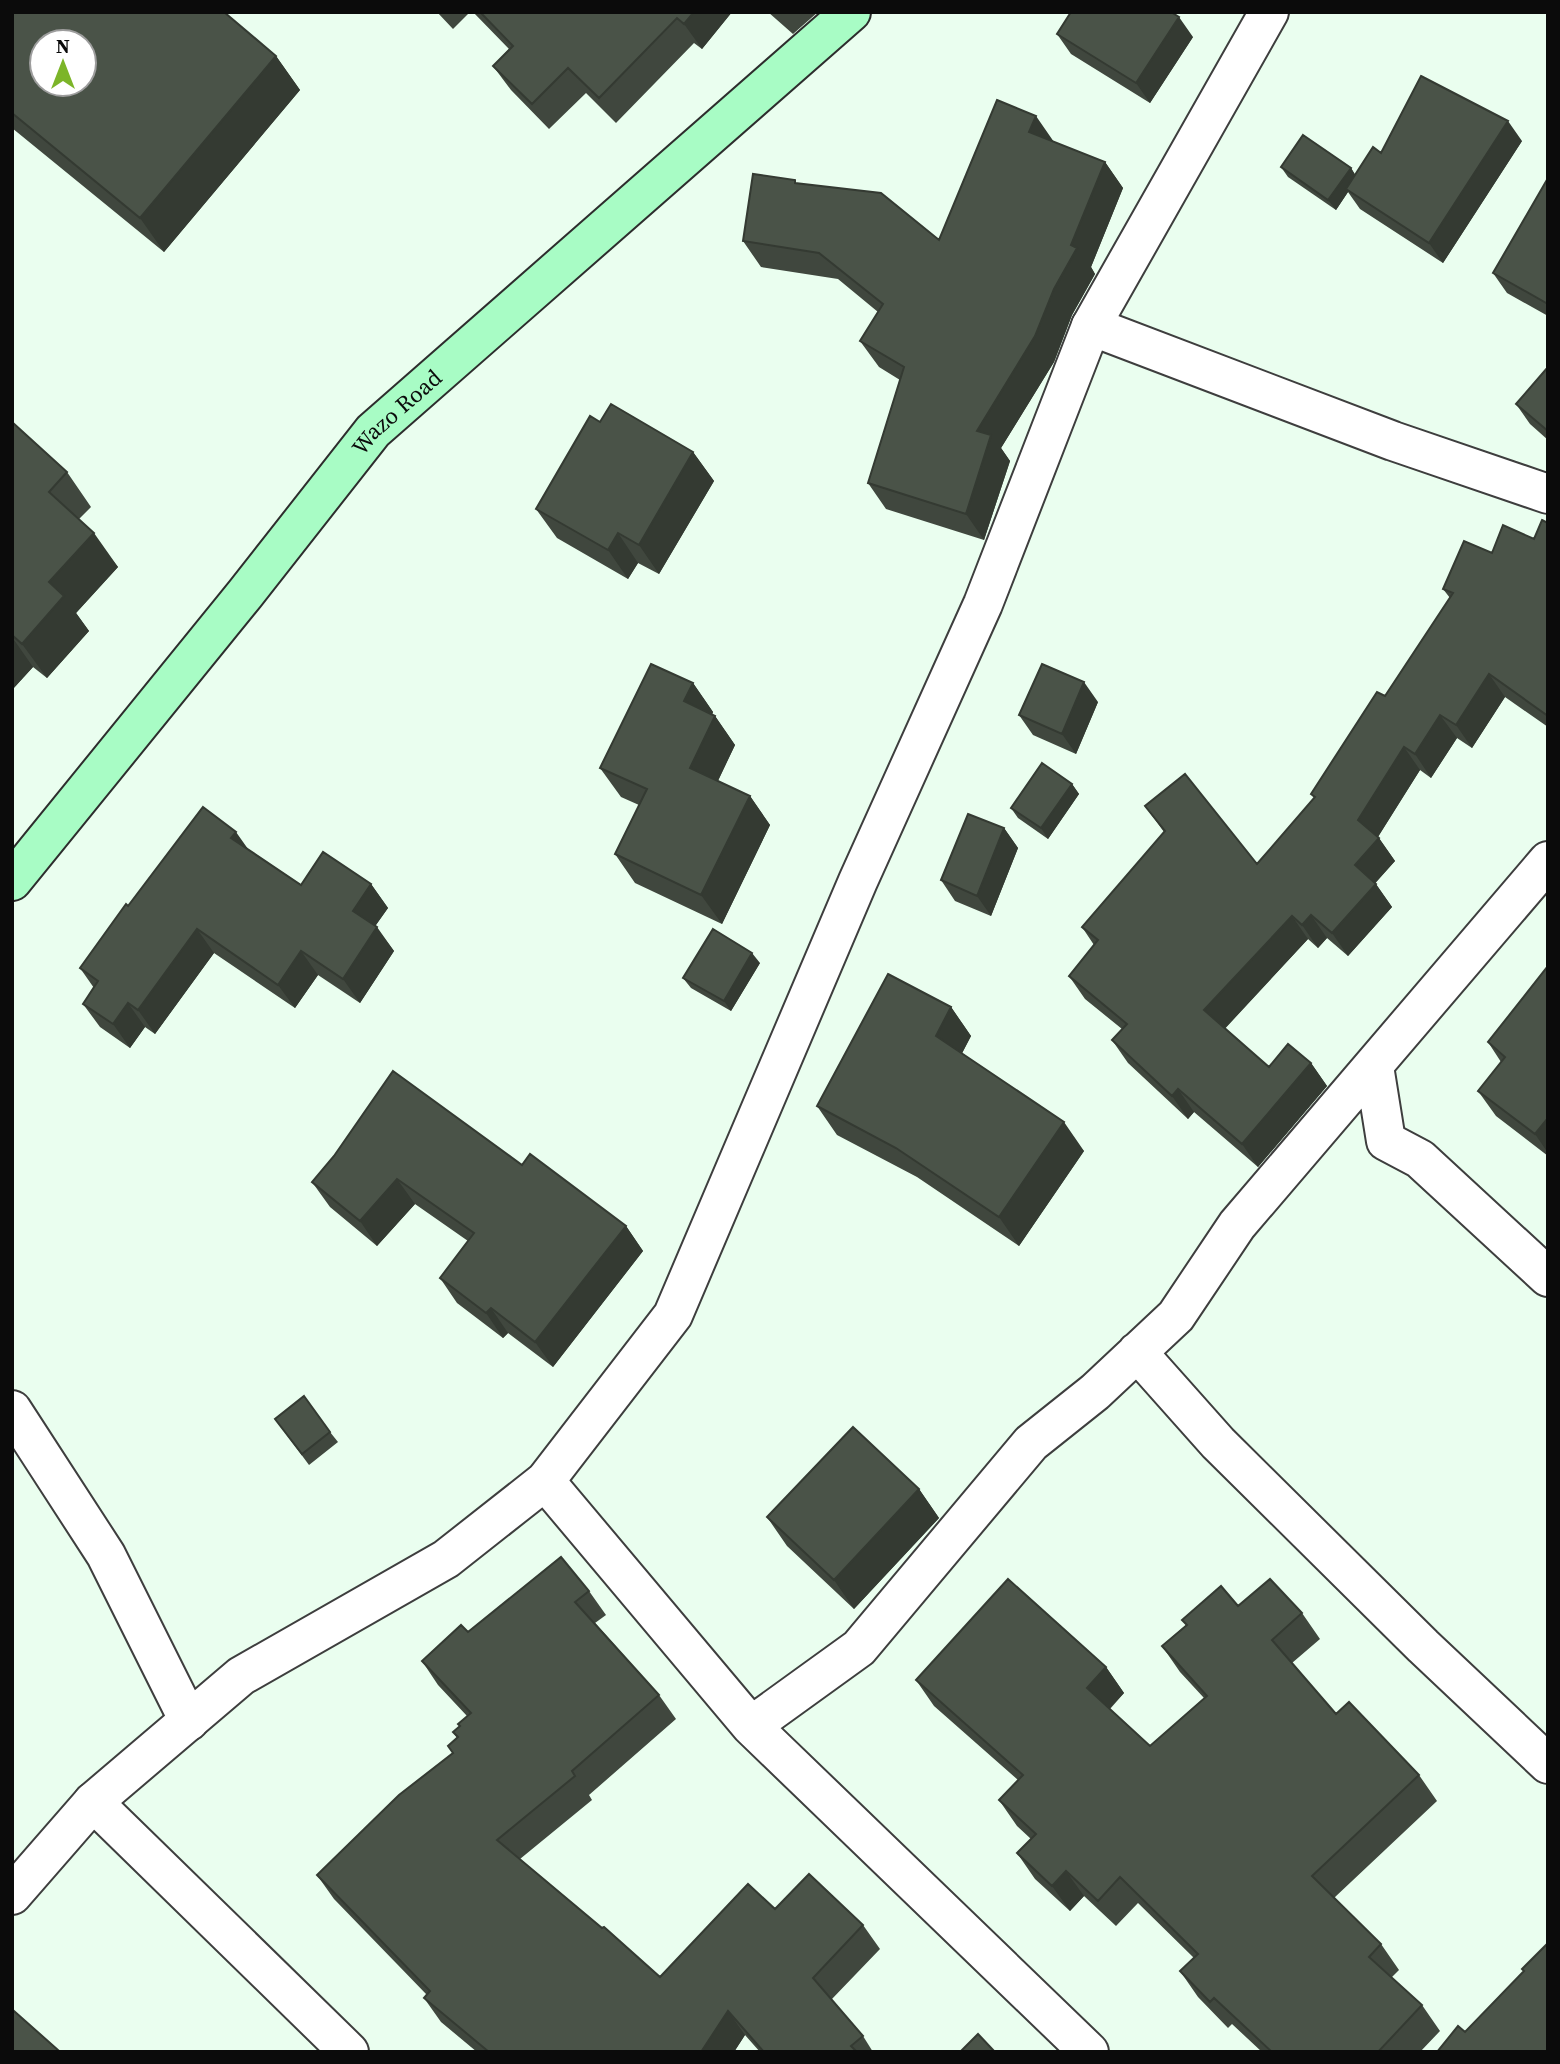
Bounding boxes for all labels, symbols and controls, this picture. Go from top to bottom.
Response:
north arrow [28,28,98,98]
text: N [56,33,70,59]
street label: Wazo Road [344,362,449,462]

